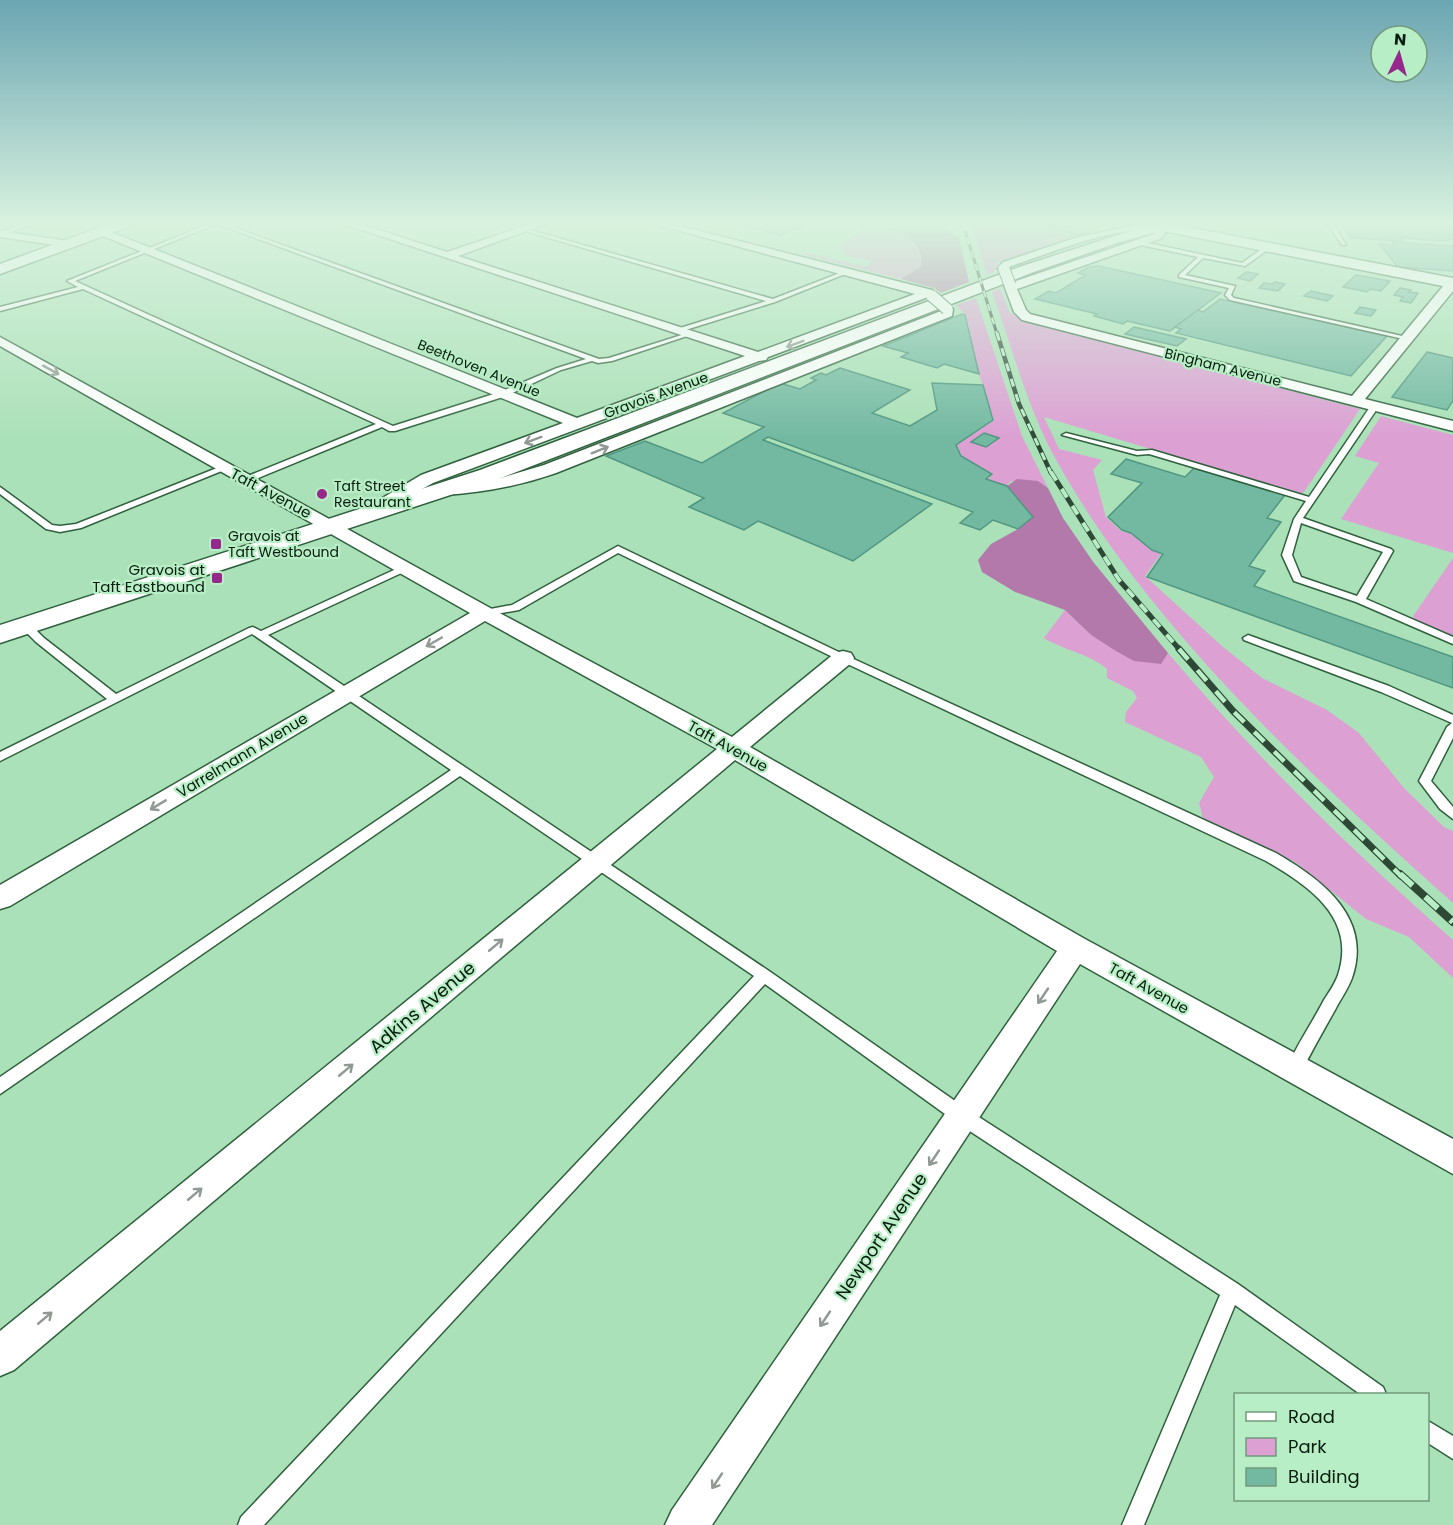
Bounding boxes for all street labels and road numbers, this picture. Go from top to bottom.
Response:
street label: Beethoven Avenue [415,334,544,402]
street label: Bingham Avenue [1163,343,1284,391]
street label: Gravois Avenue [601,367,711,423]
street label: Taft Avenue [227,463,315,523]
street label: Varrelmann Avenue [172,707,312,803]
street label: Taft Avenue [684,715,772,777]
street label: Adkins Avenue [364,955,480,1059]
street label: Taft Avenue [1105,957,1193,1019]
street label: Newport Avenue [829,1168,933,1304]

